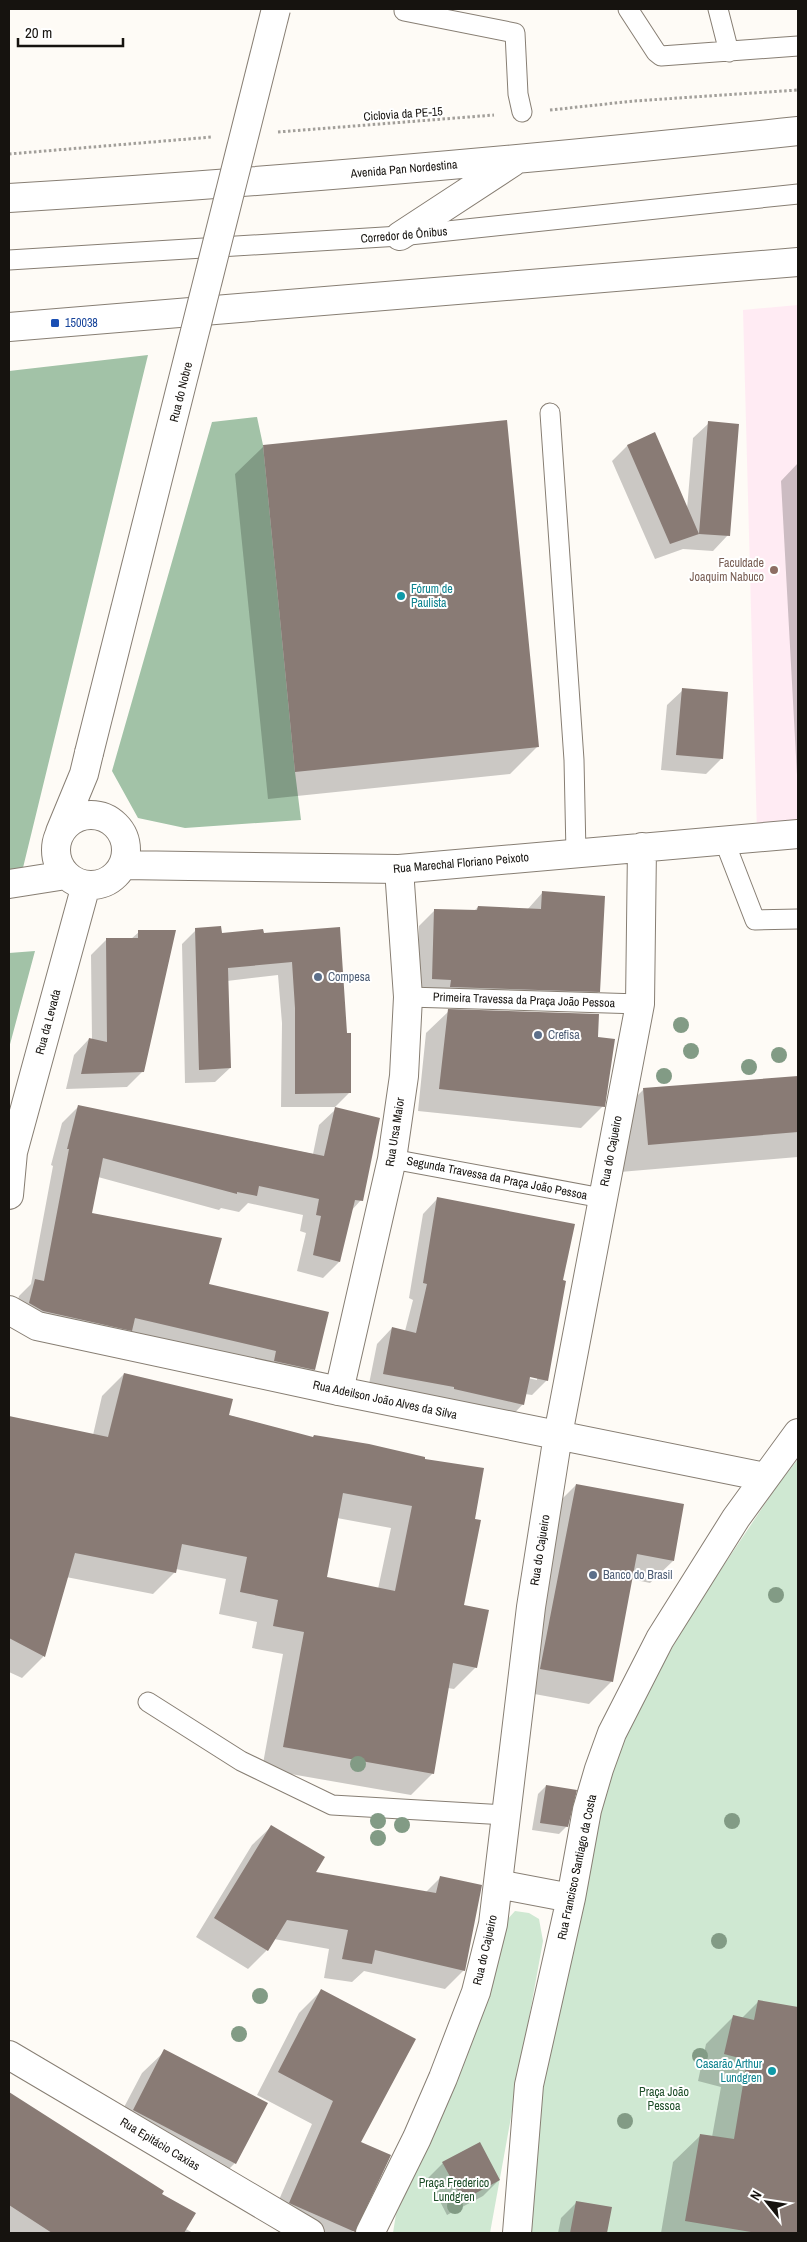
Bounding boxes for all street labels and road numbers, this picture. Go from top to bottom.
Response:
street label: Ciclovia da PE-15 [363,103,444,125]
street label: Avenida Pan Nordestina [349,156,459,182]
street label: Corredor de Ônibus [360,223,448,247]
street label: Rua do Nobre [166,360,196,424]
street label: Rua Marechal Floriano Peixoto [392,849,530,877]
street label: Rua da Levada [32,987,65,1056]
street label: Primeira Travessa da Praça João Pessoa [433,989,616,1011]
street label: Rua Ursa Maior [382,1096,408,1168]
street label: Rua do Cajueiro [596,1114,626,1188]
street label: Segunda Travessa da Praça João Pessoa [405,1153,589,1203]
street label: Rua Adeilson João Alves da Silva [311,1377,459,1423]
street label: Rua do Cajueiro [526,1513,554,1587]
street label: Rua Francisco Santiago da Costa [554,1792,600,1941]
street label: Rua do Cajueiro [469,1913,501,1987]
street label: Rua Epitácio Caxias [117,2114,203,2174]

